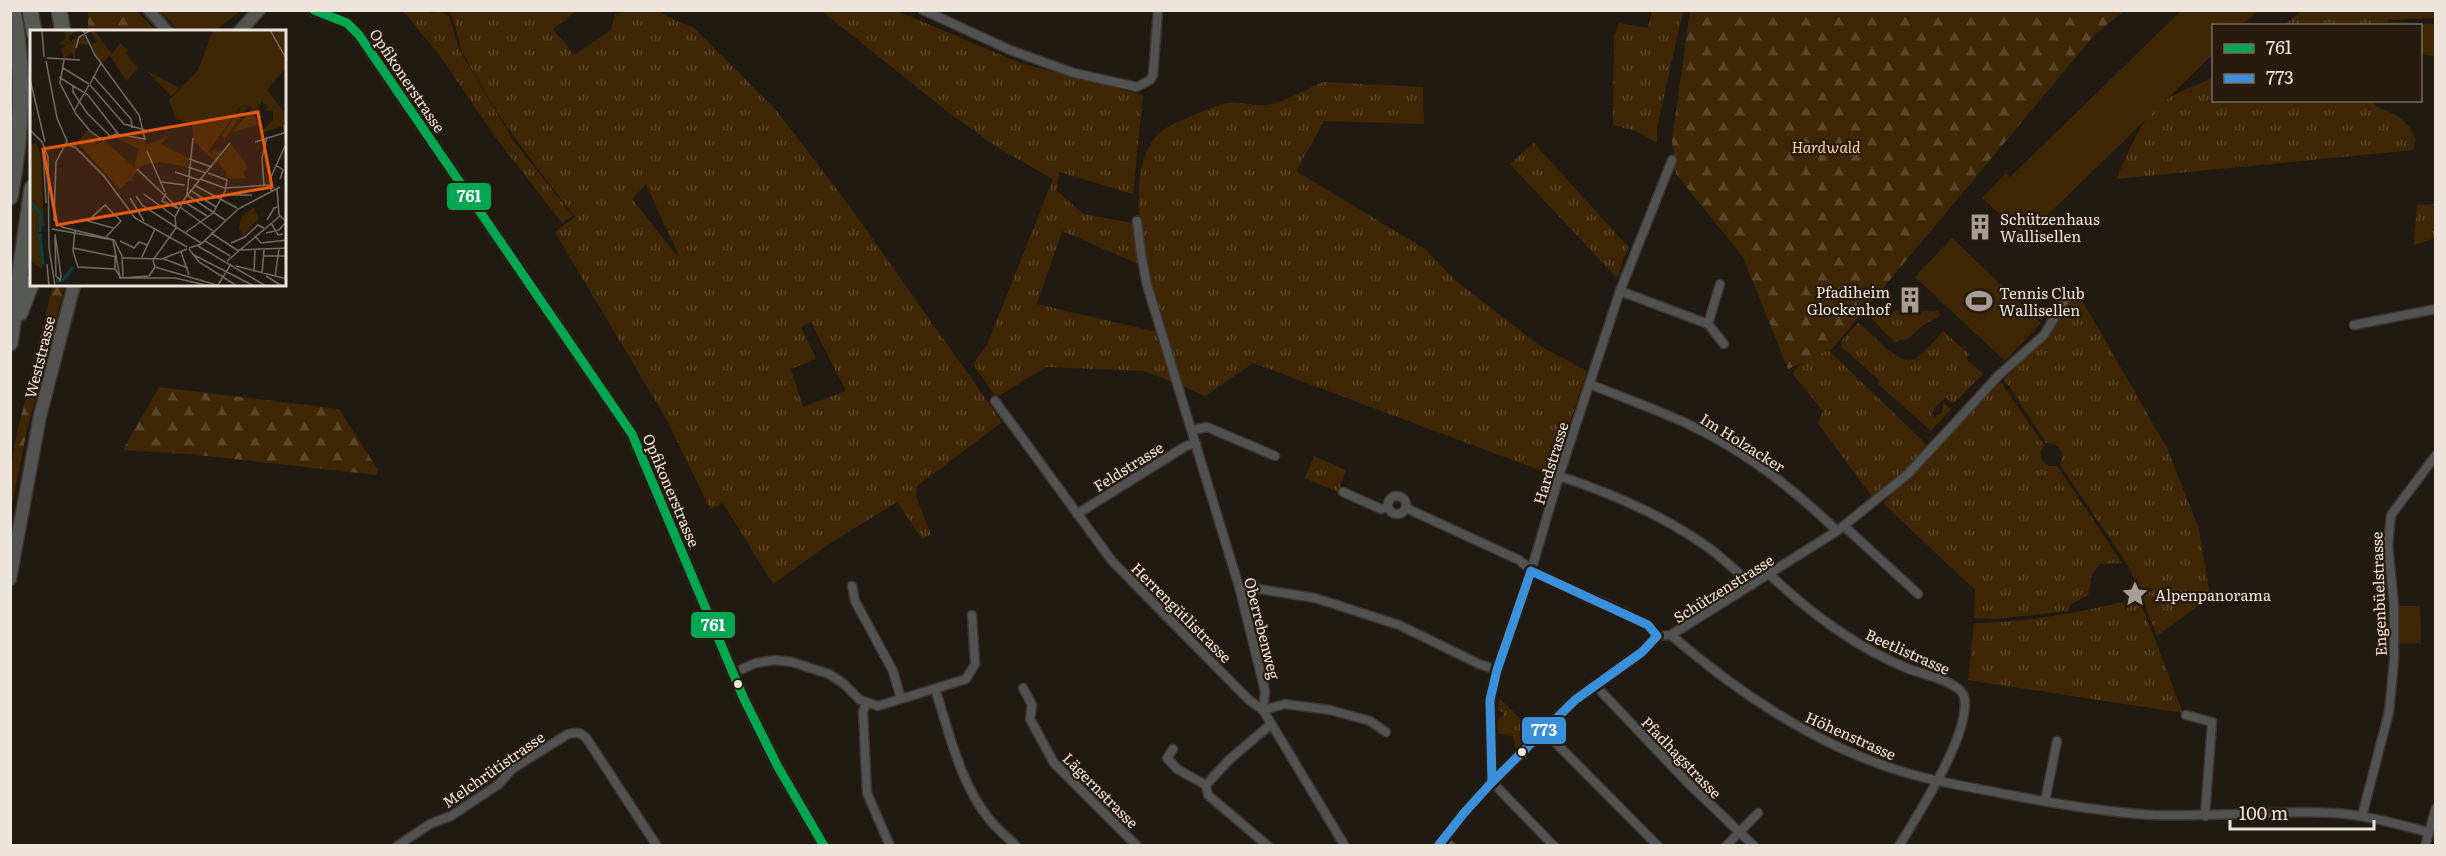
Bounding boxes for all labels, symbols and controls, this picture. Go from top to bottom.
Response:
street label: Opfikonerstrasse [365,23,452,137]
legend [2212,24,2422,102]
inset map [30,30,286,286]
text: 761 [2266,33,2292,60]
text: 773 [2266,63,2294,90]
park label: Hardwald [1791,135,1861,158]
line badge: 761 [446,182,492,211]
text: 761 [457,183,482,207]
place label: Schützenhaus Wallisellen [2000,207,2100,247]
building icon: Schützenhaus Wallisellen [1965,212,1995,242]
place label: Pfadiheim Glockenhof [1807,280,1891,320]
place label: Tennis Club Wallisellen [1999,281,2085,321]
building icon: Pfadiheim Glockenhof [1895,285,1925,315]
sports icon: Tennis Club Wallisellen [1964,286,1994,316]
street label: Weststrasse [18,313,60,400]
street label: Im Holzacker [1696,407,1790,477]
street label: Hardstrasse [1527,419,1574,507]
street label: Opfikonerstrasse [638,430,706,550]
street label: Feldstrasse [1088,435,1168,497]
street label: Engenbüelstrasse [2364,531,2392,657]
street label: Schützenstrasse [1668,548,1778,628]
street label: Herrengütlistrasse [1127,557,1238,668]
street label: Oberrebenweg [1239,575,1287,682]
place icon: Alpenpanorama [2120,579,2150,609]
place label: Alpenpanorama [2155,583,2272,606]
line badge: 761 [690,611,736,639]
text: 761 [701,612,726,636]
street label: Beetlistrasse [1862,622,1954,680]
unlabelled marker [732,678,744,690]
street label: Höhenstrasse [1802,705,1900,765]
street label: Pfadhagstrasse [1637,711,1727,804]
line badge: 773 [1521,716,1567,745]
text: 773 [1531,717,1557,741]
street label: Melchrütistrasse [437,725,549,813]
unlabelled marker [1516,746,1528,758]
street label: Lägernstrasse [1058,747,1144,833]
scale bar [2230,793,2374,831]
text: 100 m [2239,799,2288,826]

